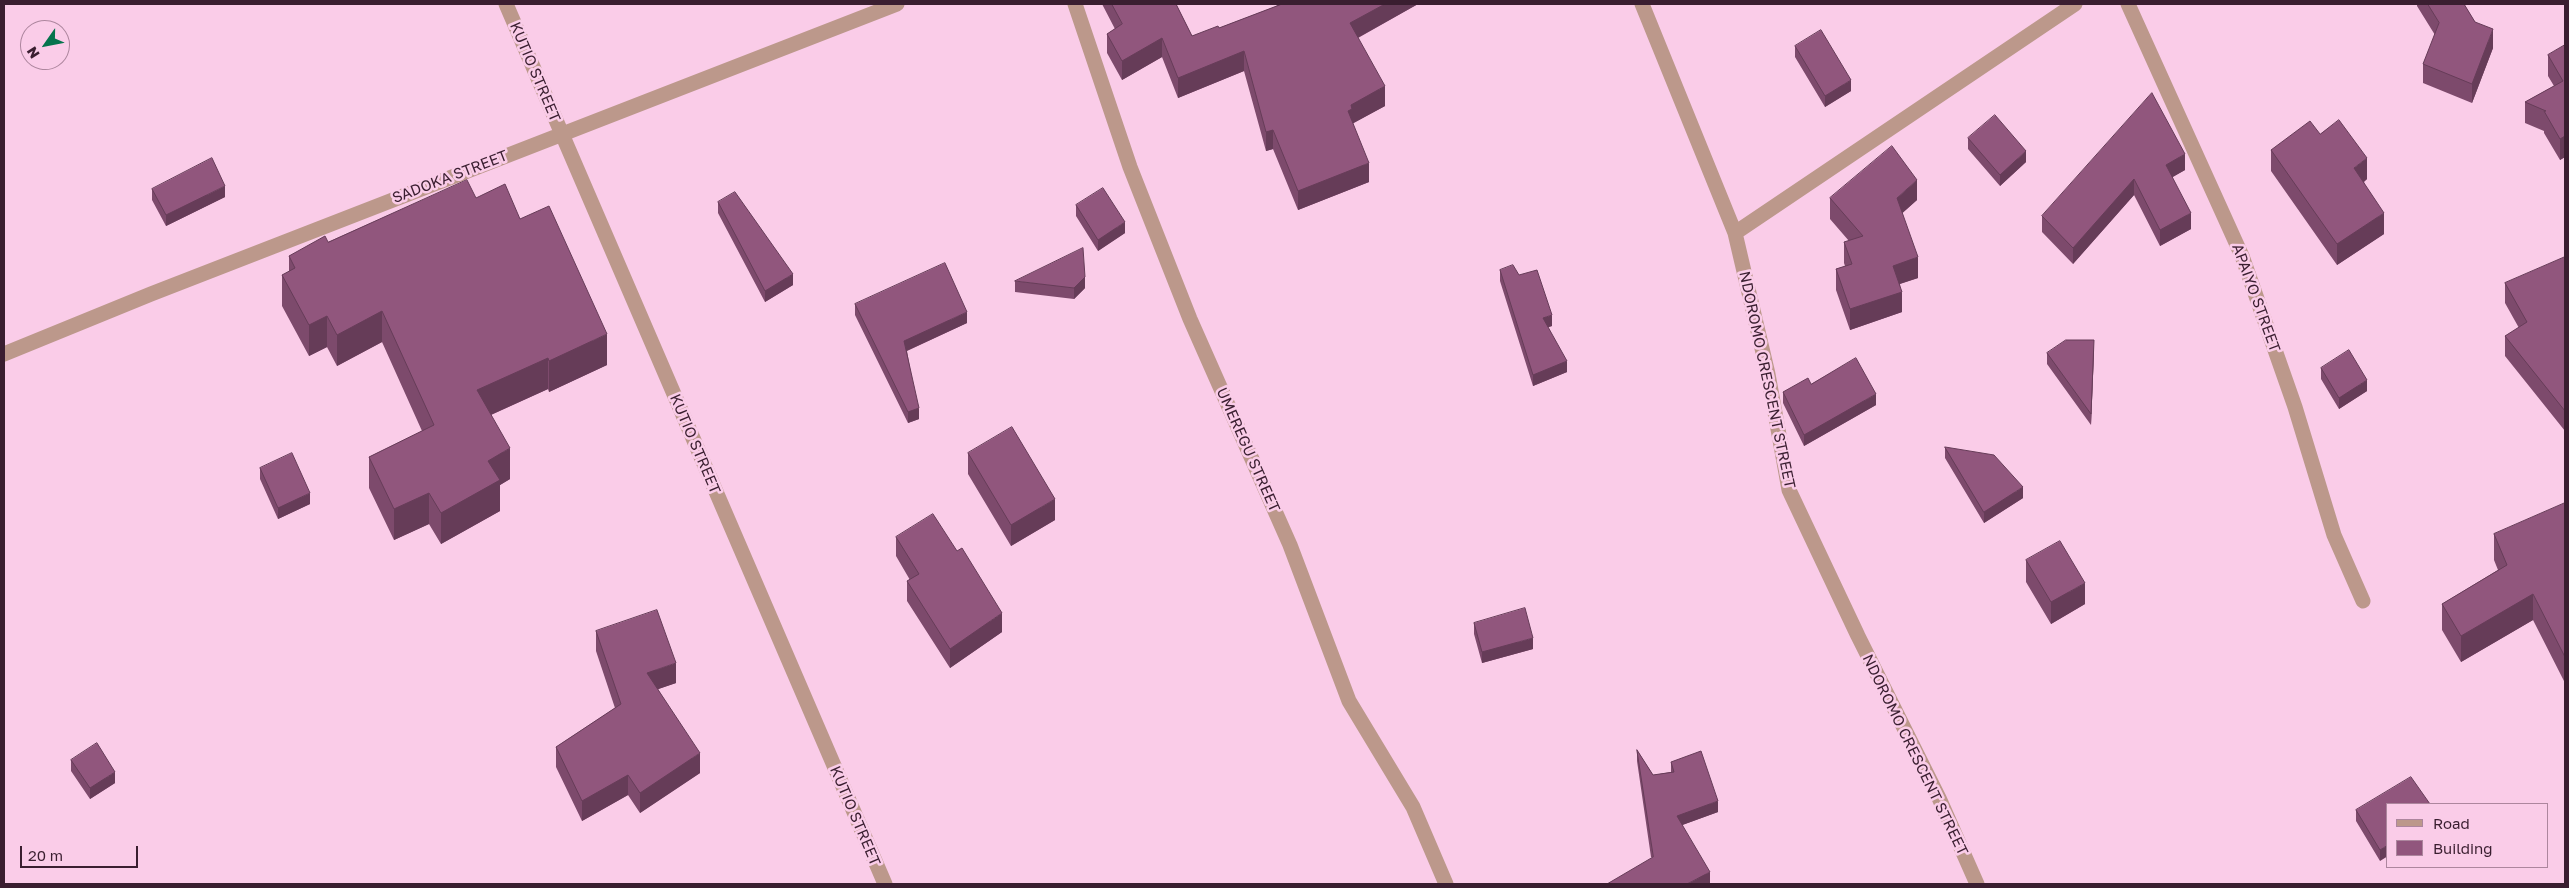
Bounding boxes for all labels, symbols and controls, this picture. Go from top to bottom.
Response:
street label: KUTIO STREET [506,19,564,125]
north arrow [20,20,70,70]
text: N [23,44,43,62]
street label: SADOKA STREET [390,147,510,207]
street label: APAIYO STREET [2228,241,2284,355]
street label: NDOROMO CRESCENT STREET [1735,270,1799,490]
street label: UMEREGU STREET [1212,385,1284,515]
street label: KUTIO STREET [666,391,724,497]
street label: NDOROMO CRESCENT STREET [1858,651,1972,859]
street label: KUTIO STREET [826,763,884,869]
legend [2386,803,2549,868]
text: Road [2433,814,2470,832]
scale bar [22,836,140,868]
text: Building [2433,839,2493,857]
text: 20 m [28,846,63,864]

